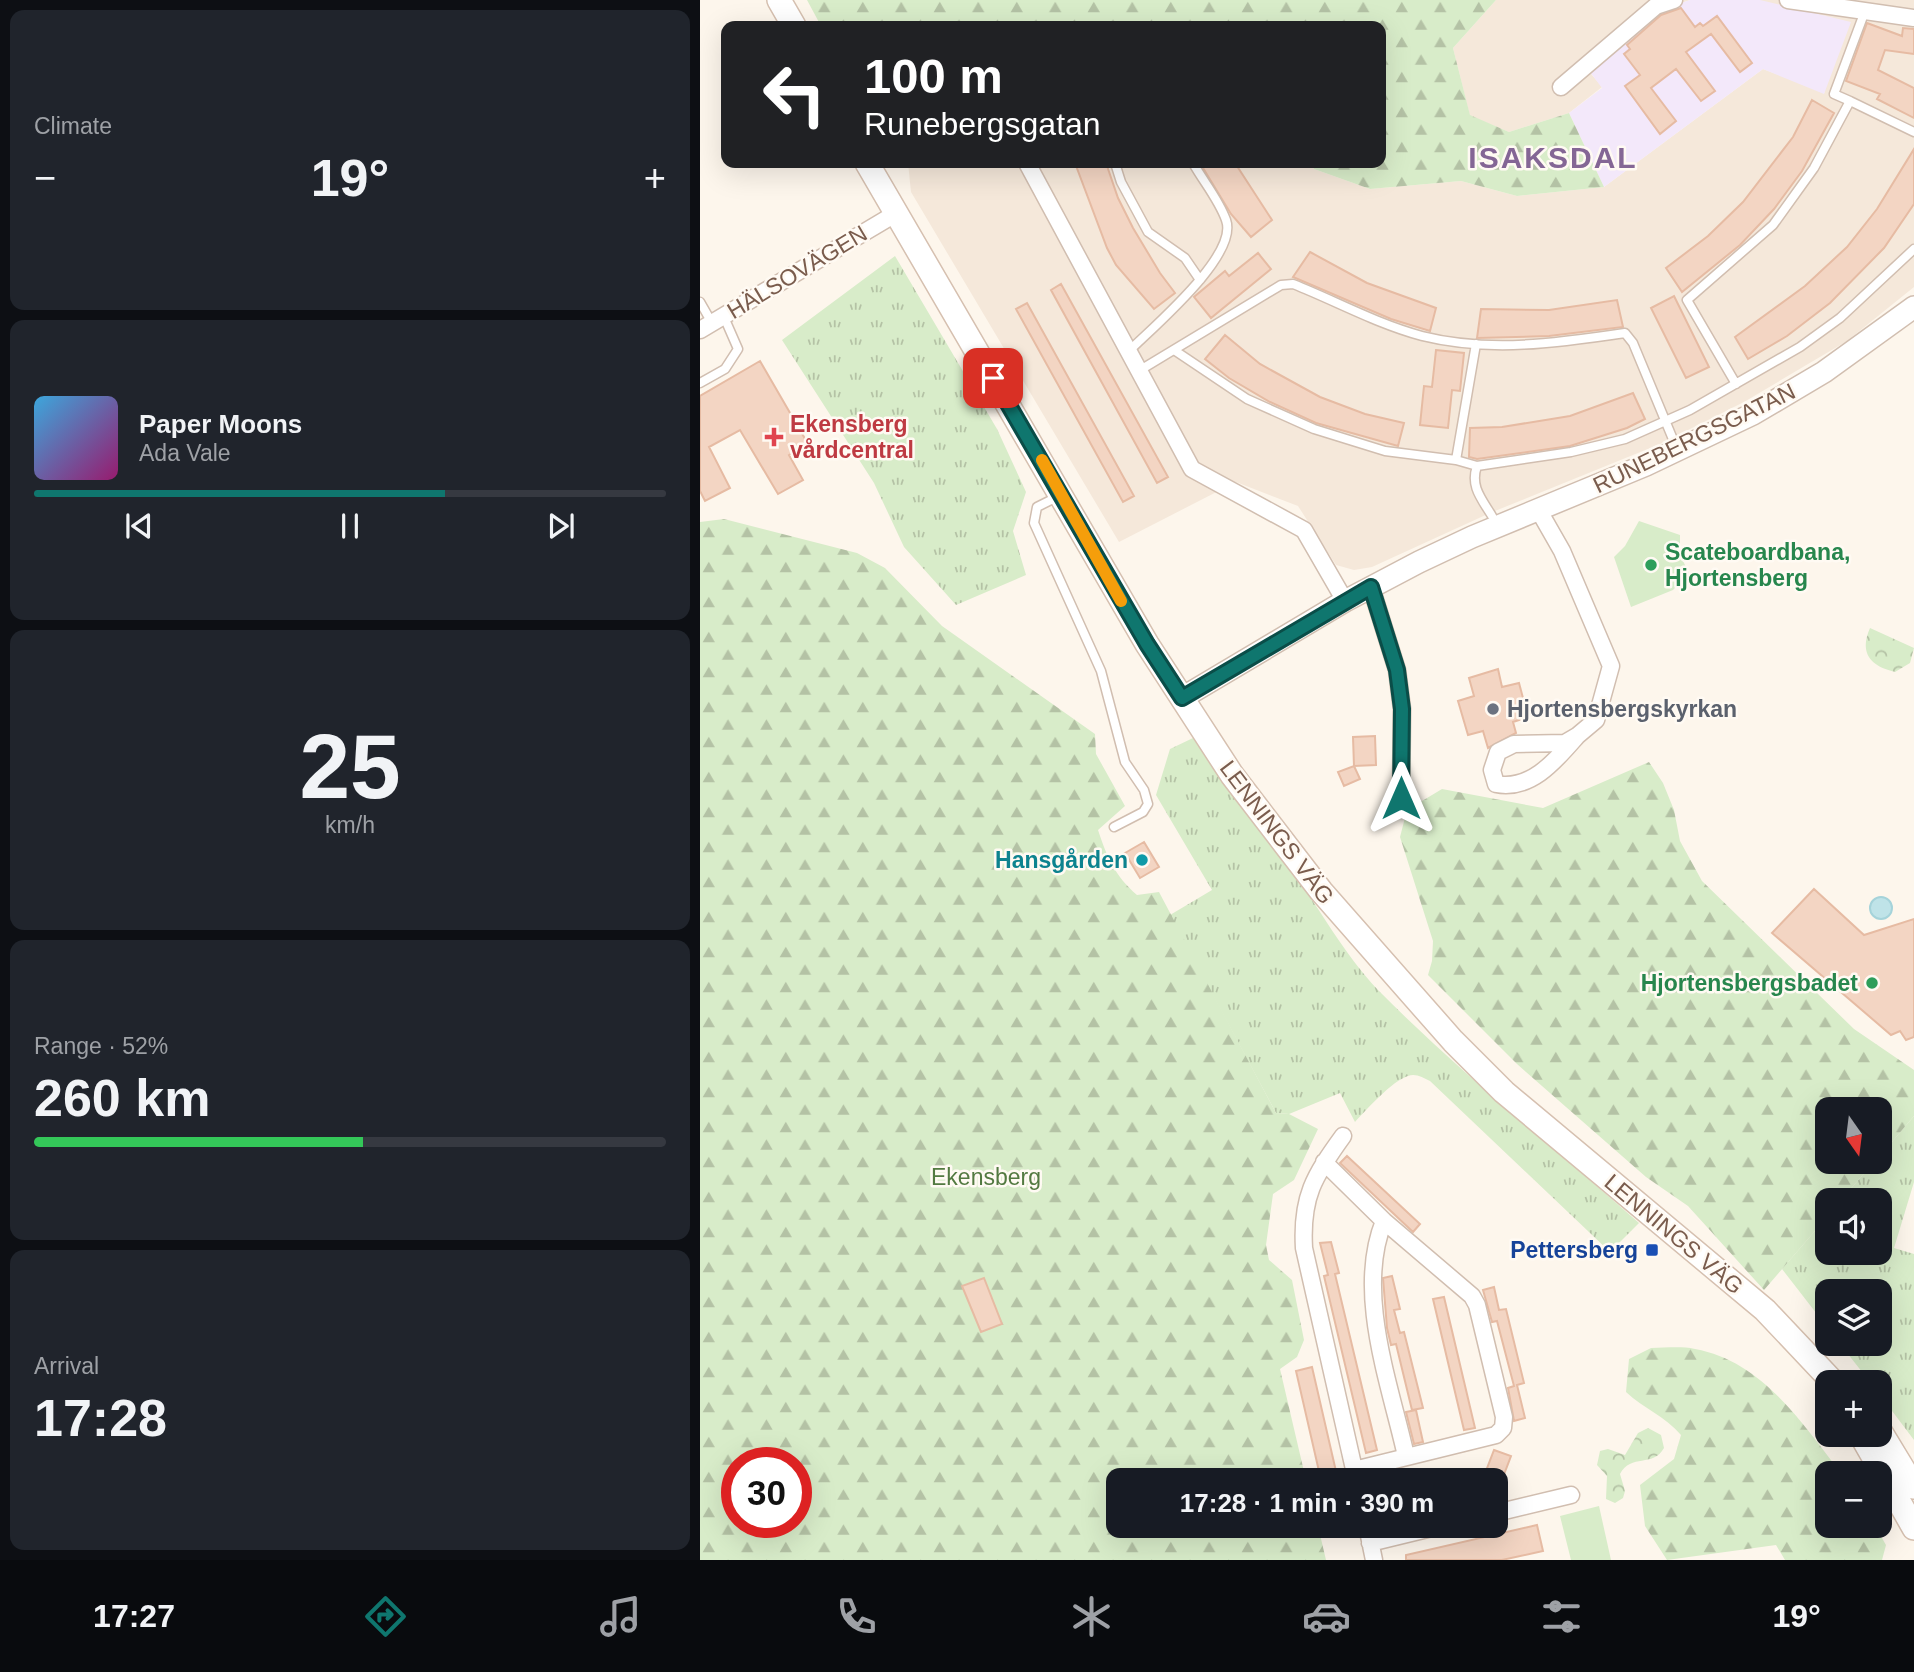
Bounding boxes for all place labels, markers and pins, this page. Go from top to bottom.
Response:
pin [963,348,1023,408]
place label: Ekensberg vårdcentral [790,411,914,463]
marker: Ekensberg vårdcentral [764,427,784,447]
place label: Scateboardbana, Hjortensberg [1665,539,1850,591]
marker: Scateboardbana, Hjortensberg [1643,557,1659,573]
place label: Hjortensbergskyrkan [1507,696,1737,722]
marker: Hjortensbergskyrkan [1485,701,1501,717]
place label: Hansgården [995,847,1128,873]
marker: Hansgården [1134,852,1150,868]
place label: Hjortensbergsbadet [1641,970,1858,996]
marker: Hjortensbergsbadet [1864,975,1880,991]
place label: Pettersberg [1510,1237,1638,1263]
marker: Pettersberg [1644,1242,1660,1258]

